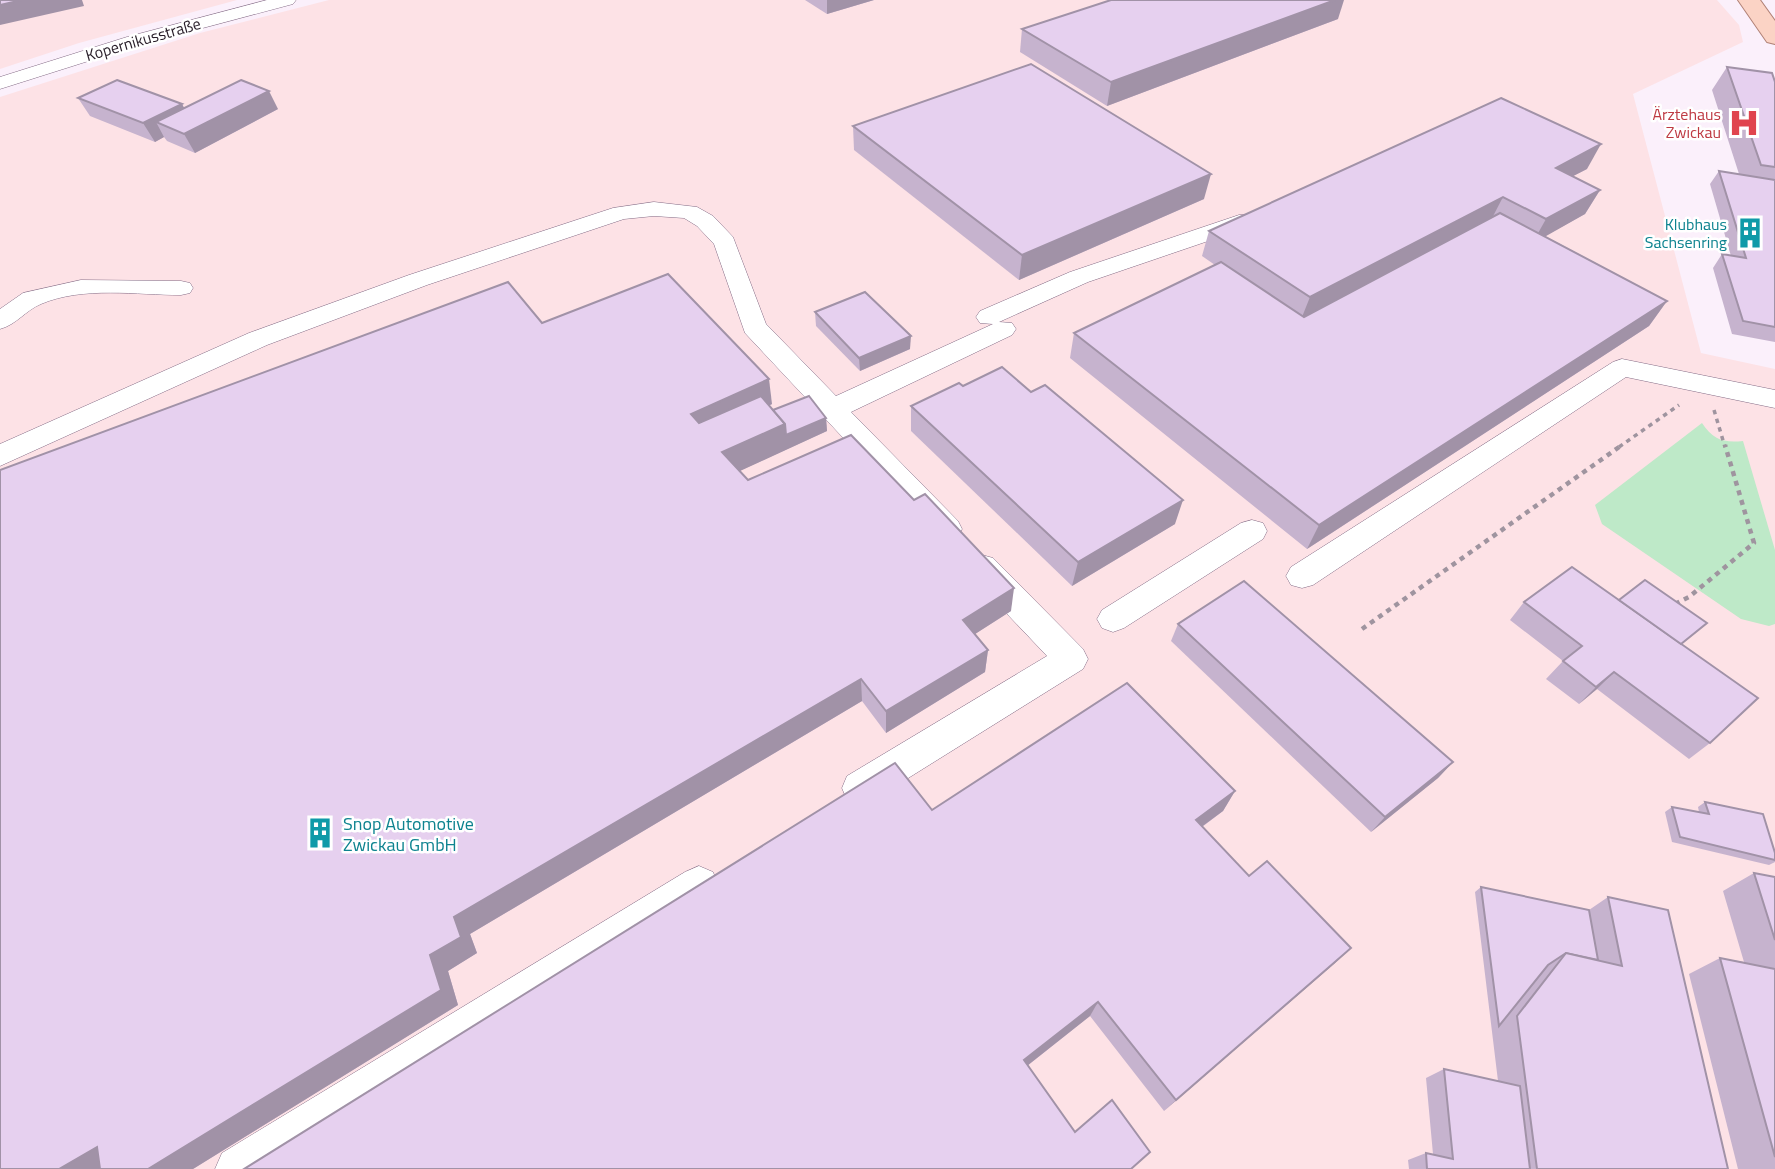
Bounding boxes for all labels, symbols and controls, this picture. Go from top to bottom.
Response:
street label: Kopernikusstraße [83,11,203,67]
place label: Ärztehaus Zwickau [1652,102,1721,144]
hospital icon: Ärztehaus Zwickau [1727,106,1761,140]
place label: Klubhaus Sachsenring [1645,212,1727,254]
building icon: Klubhaus Sachsenring [1733,216,1767,250]
place label: Snop Automotive Zwickau GmbH [343,810,474,858]
building icon: Snop Automotive Zwickau GmbH [303,816,337,850]

